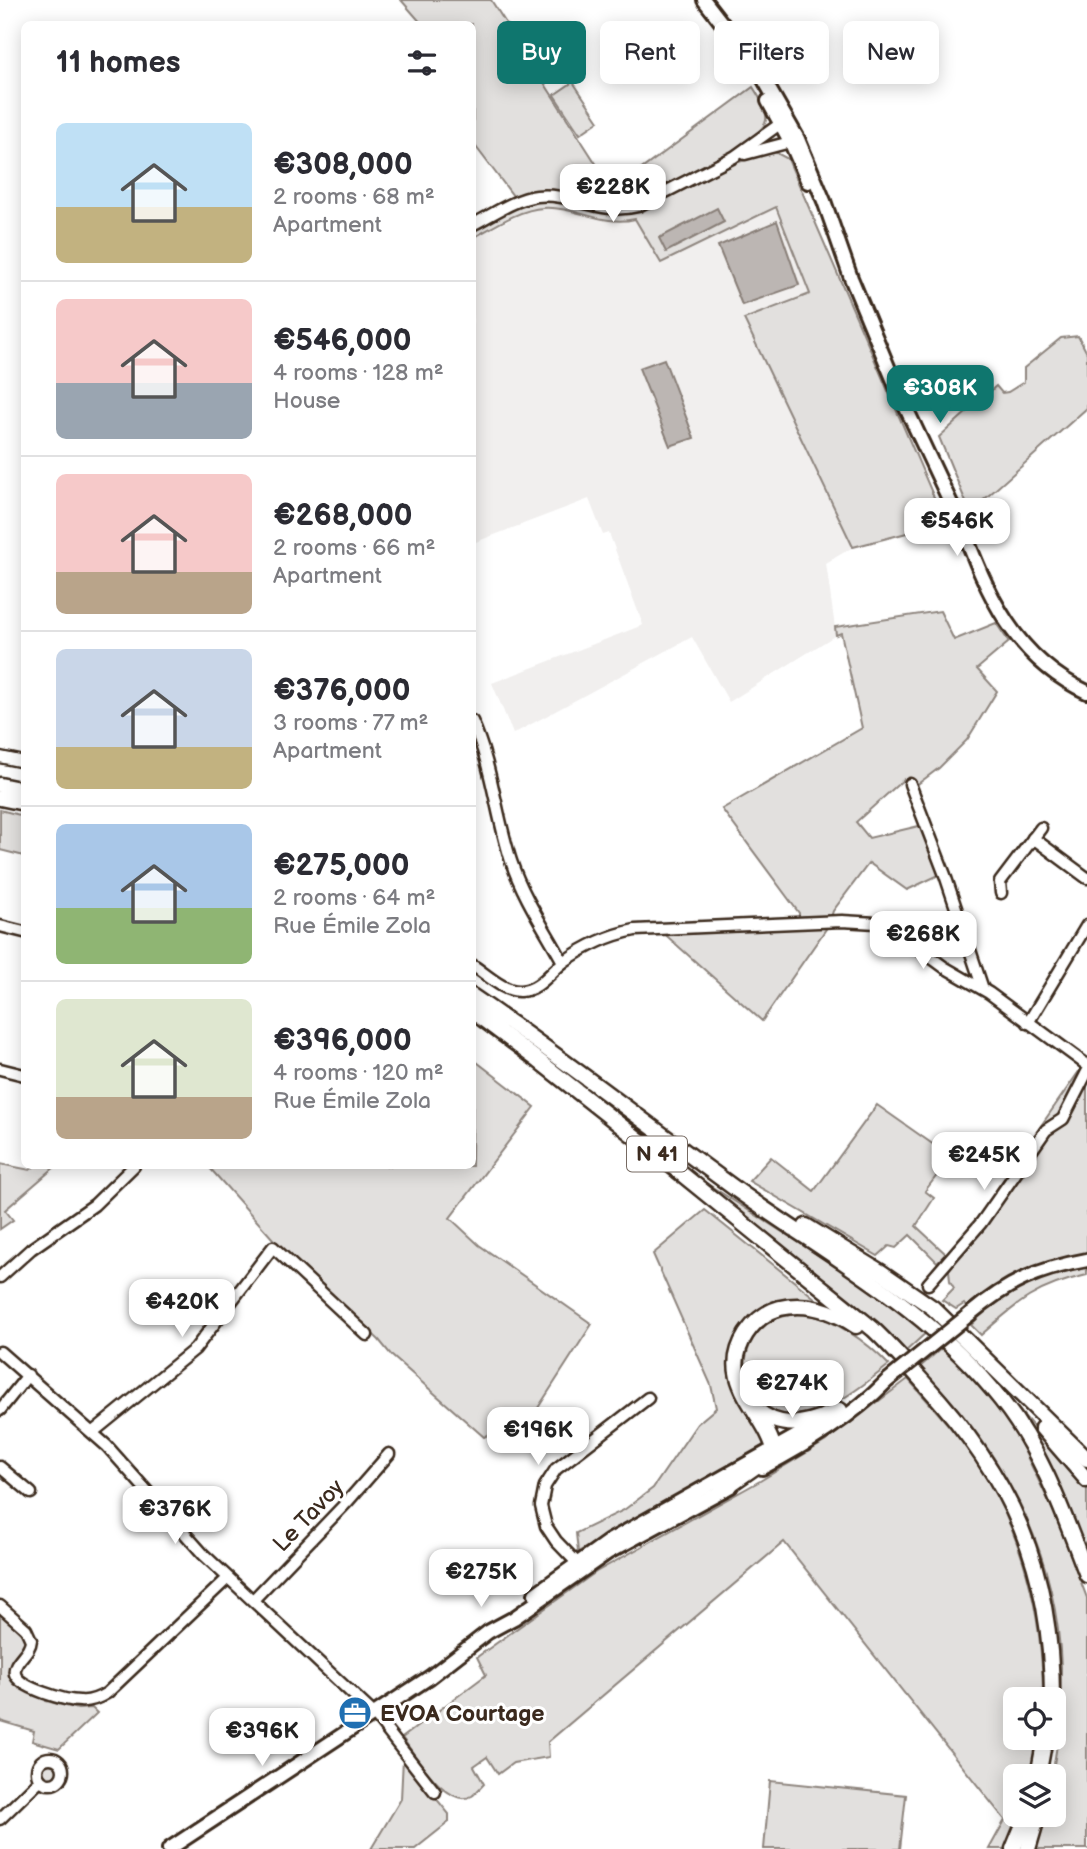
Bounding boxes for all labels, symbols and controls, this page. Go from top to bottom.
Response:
chip: Buy [497,21,586,84]
chip: Rent [600,21,700,84]
chip: Filters [714,21,829,84]
chip: New [843,21,939,84]
icon: filters [403,44,441,82]
text: 11 homes [56,45,180,81]
text: €308,000 [273,147,413,183]
icon: home [112,151,196,235]
pin: €228K [564,164,662,224]
text: €228K [576,173,650,201]
text: 2 rooms · 68 m² [273,183,435,211]
text: Apartment [273,211,382,239]
text: €546,000 [273,323,412,359]
icon: home [112,327,196,411]
text: 4 rooms · 128 m² [273,359,444,387]
pin: €308K [891,366,989,425]
text: €308K [903,374,977,402]
text: House [273,387,340,415]
text: €268,000 [273,498,413,534]
pin: €546K [908,498,1006,558]
icon: home [112,502,196,586]
text: €546K [920,507,994,535]
text: 2 rooms · 66 m² [273,534,435,562]
text: Apartment [273,562,382,590]
text: €376,000 [273,673,410,709]
icon: home [112,677,196,761]
text: 3 rooms · 77 m² [273,709,429,737]
text: Apartment [273,737,382,765]
text: €275,000 [273,848,409,884]
icon: home [112,852,196,936]
text: 2 rooms · 64 m² [273,884,435,912]
text: Rue Émile Zola [273,912,431,940]
pin: €268K [874,912,972,971]
text: €268K [886,920,960,948]
text: €396,000 [273,1023,412,1059]
icon: home [112,1027,196,1111]
text: 4 rooms · 120 m² [273,1059,444,1087]
text: Rue Émile Zola [273,1087,431,1115]
pin: €245K [935,1132,1033,1192]
road number: N 41 [627,1136,687,1172]
text: €245K [948,1141,1020,1169]
pin: €420K [133,1280,231,1339]
text: €420K [145,1288,219,1316]
pin: €274K [743,1360,841,1420]
text: €274K [756,1369,828,1397]
pin: €196K [489,1408,587,1467]
text: €196K [503,1416,573,1444]
street label: Le Tavoy [267,1473,350,1558]
pin: €376K [126,1486,224,1546]
text: €376K [139,1495,211,1523]
pin: €275K [432,1550,530,1609]
text: €275K [445,1558,517,1586]
map controls [1003,1687,1066,1827]
button: locate [1003,1687,1066,1750]
office icon: EVOA Courtage [336,1694,374,1732]
place label: EVOA Courtage [380,1700,544,1728]
pin: €396K [213,1708,311,1768]
text: €396K [225,1717,299,1745]
button: layers [1003,1764,1066,1827]

